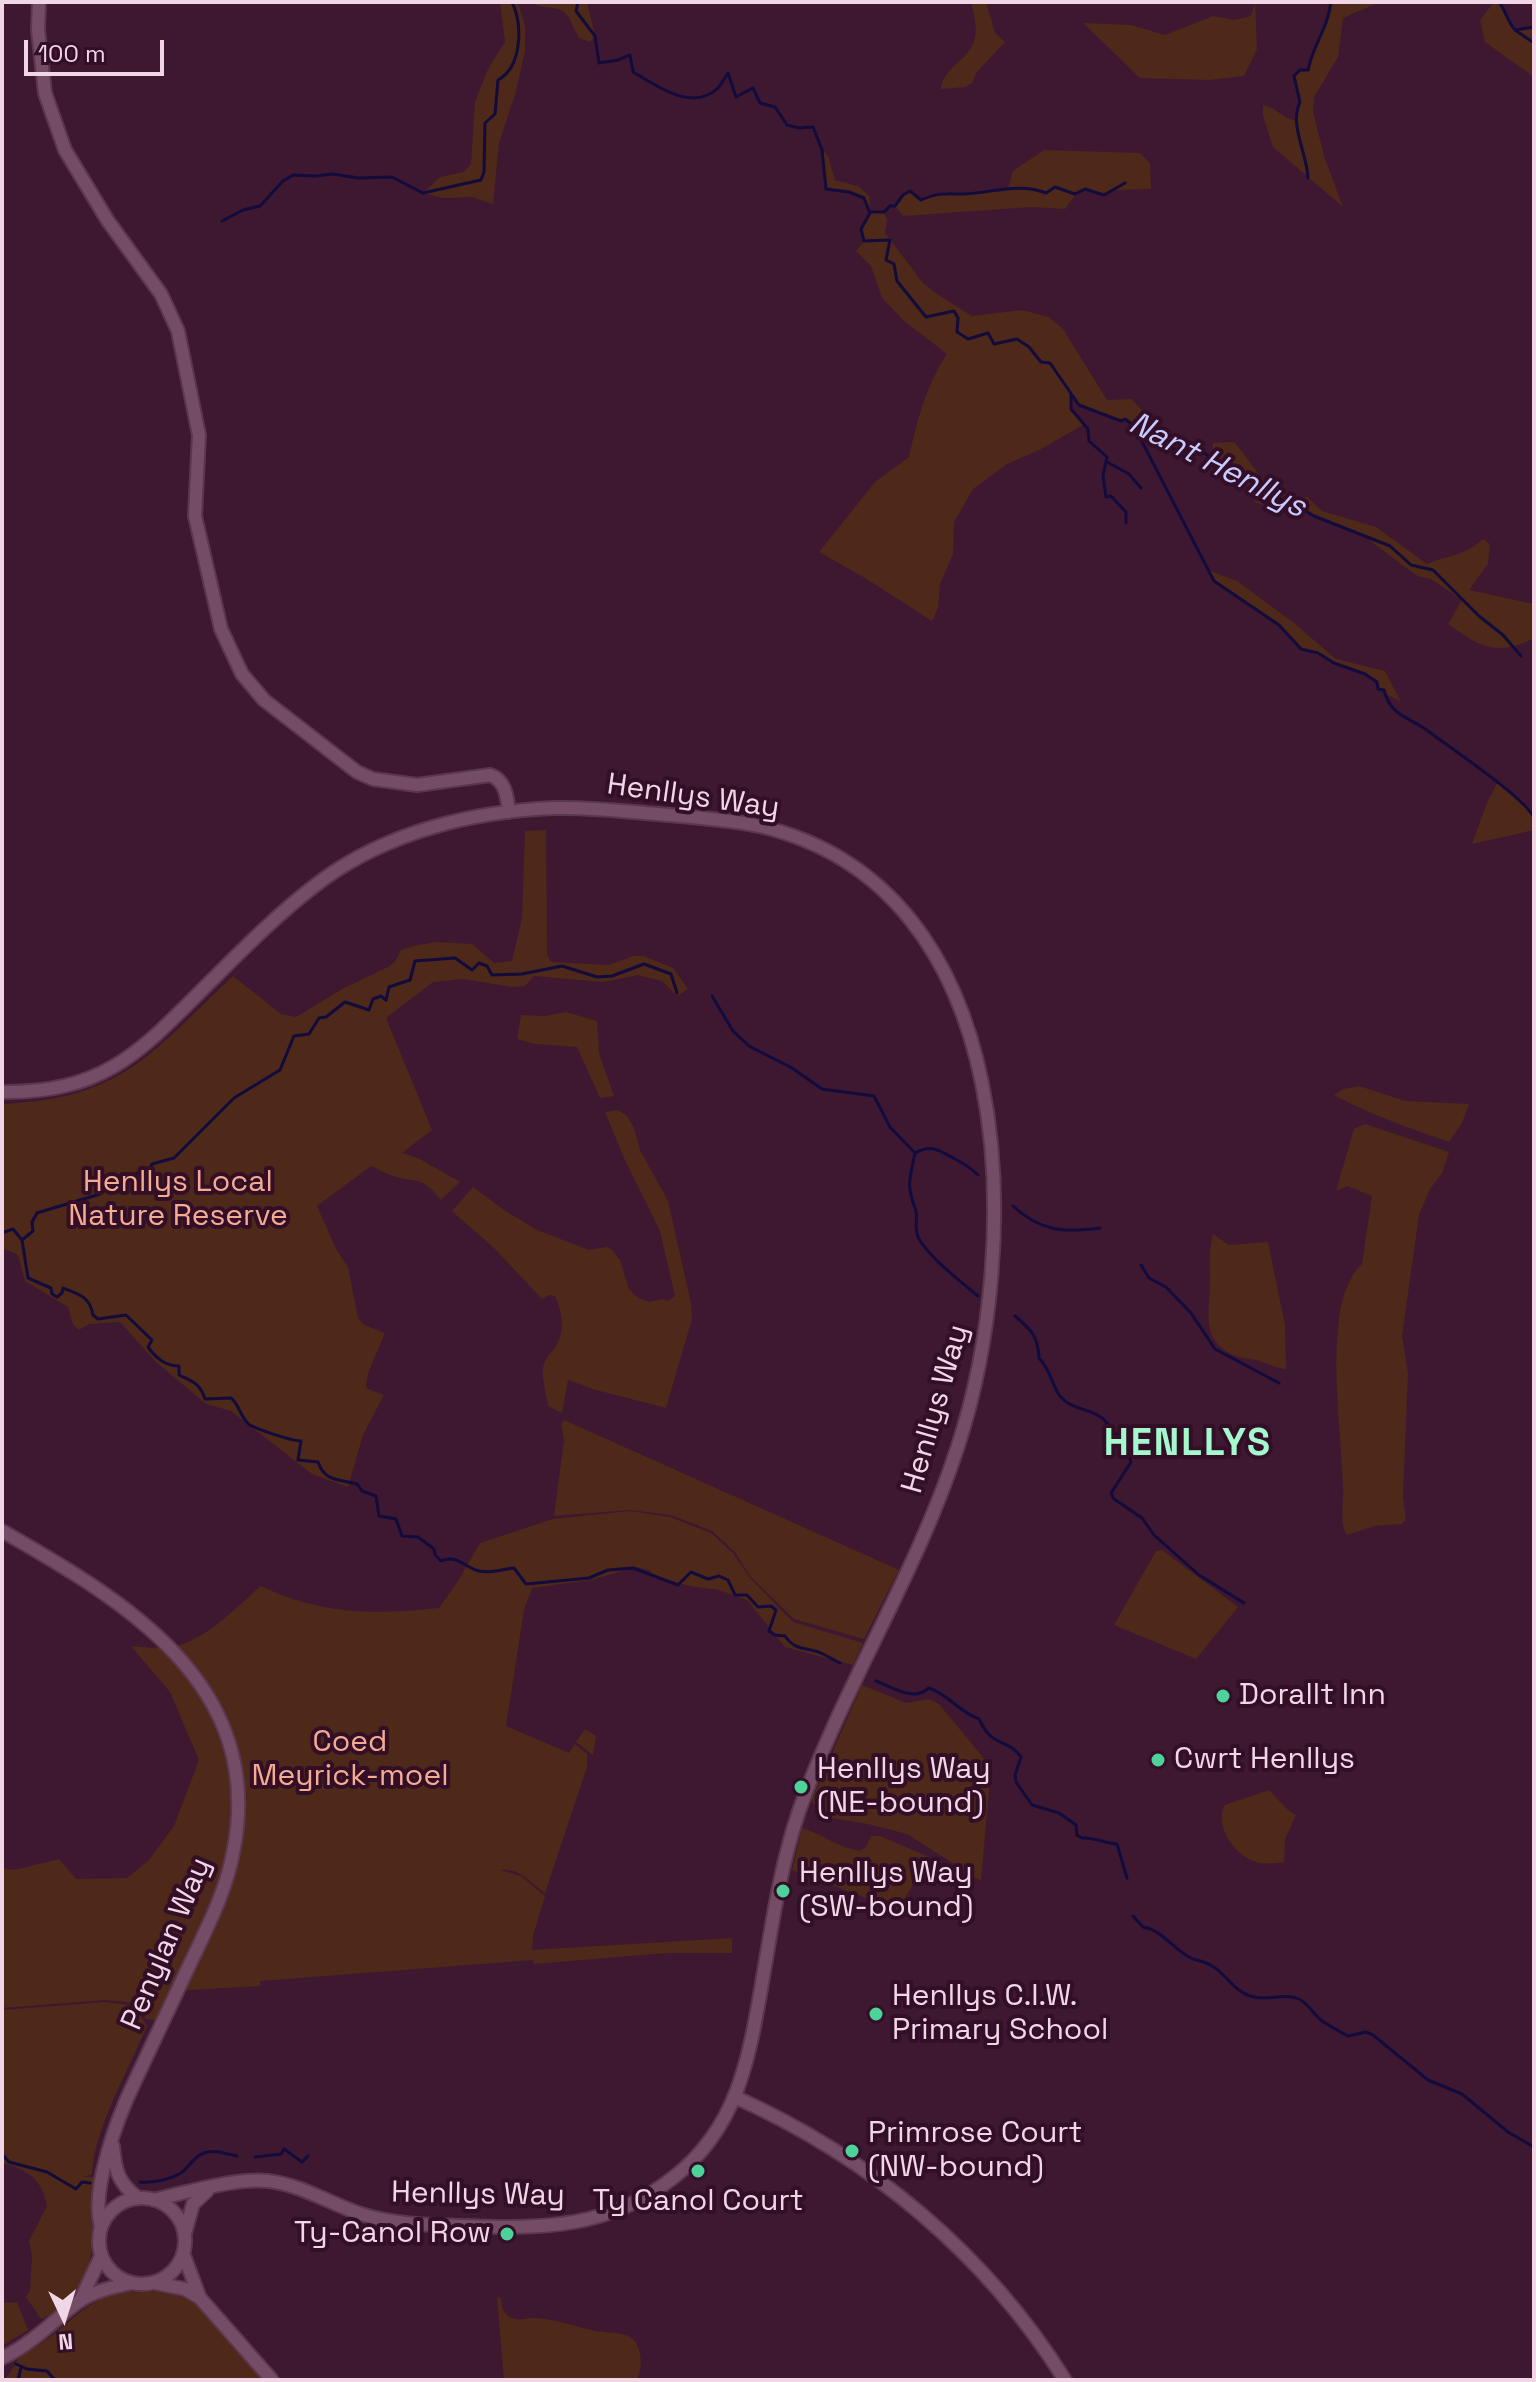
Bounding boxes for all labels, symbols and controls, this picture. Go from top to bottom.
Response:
scale bar [28,24,168,74]
text: 100 m [38,38,106,69]
water label: Nant Henllys [1122,405,1312,527]
street label: Henllys Way [605,767,781,827]
park label: Henllys Local Nature Reserve [68,1165,288,1236]
street label: Henllys Way [895,1321,977,1497]
district label: HENLLYS [1104,1422,1272,1468]
place label: Dorallt Inn [1239,1678,1386,1714]
marker: Dorallt Inn [1214,1687,1232,1705]
park label: Coed Meyrick-moel [251,1725,449,1796]
place label: Cwrt Henllys [1174,1742,1355,1778]
marker: Cwrt Henllys [1149,1751,1167,1769]
place label: Henllys Way (NE-bound) [817,1752,991,1822]
marker: Henllys Way (NE-bound) [792,1778,810,1796]
street label: Penylan Way [115,1852,219,2036]
place label: Henllys Way (SW-bound) [799,1856,973,1926]
marker: Henllys Way (SW-bound) [774,1882,792,1900]
place label: Henllys C.I.W. Primary School [892,1979,1108,2050]
marker: Henllys C.I.W. Primary School [867,2005,885,2023]
place label: Primrose Court (NW-bound) [868,2116,1082,2186]
marker: Primrose Court (NW-bound) [843,2142,861,2160]
marker: Ty Canol Court [689,2162,707,2180]
street label: Henllys Way [391,2175,565,2215]
place label: Ty Canol Court [592,2184,804,2220]
place label: Ty-Canol Row [294,2216,491,2252]
marker: Ty-Canol Row [498,2225,516,2243]
north arrow [24,2278,104,2358]
text: N [57,2327,74,2356]

